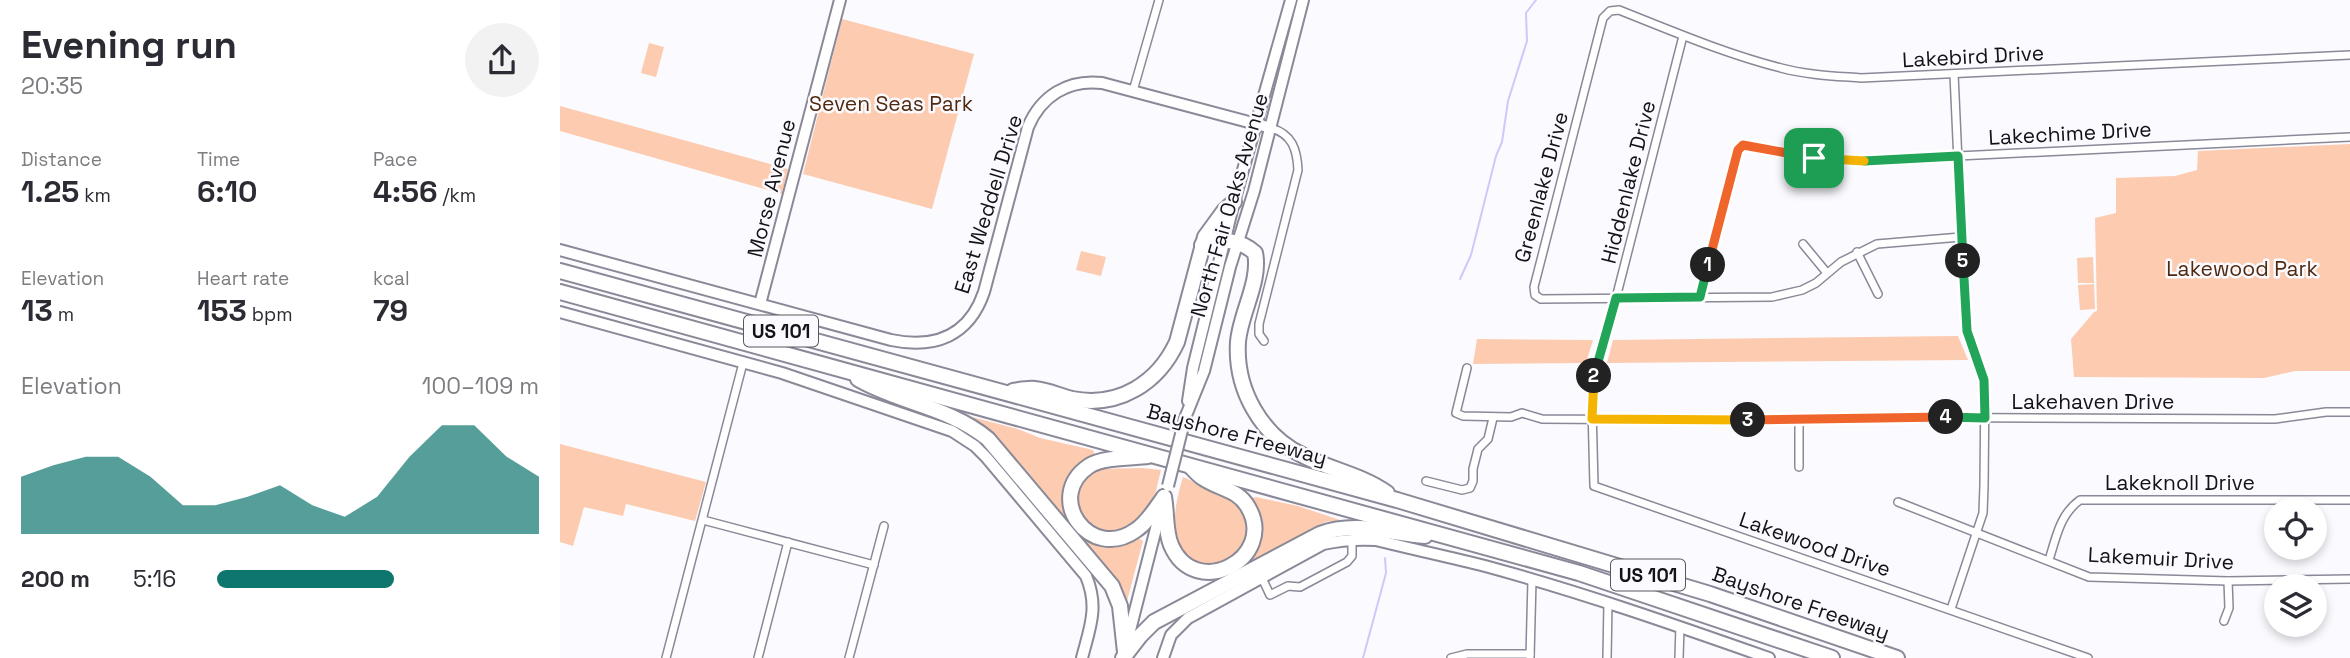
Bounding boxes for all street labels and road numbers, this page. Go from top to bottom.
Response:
street label: Lakebird Drive [1901,39,2045,73]
street label: North Fair Oaks Avenue [1184,90,1274,320]
street label: Hiddenlake Drive [1595,98,1661,266]
street label: Greenlake Drive [1508,109,1574,265]
street label: East Weddell Drive [948,111,1028,297]
street label: Lakechime Drive [1988,115,2152,151]
street label: Morse Avenue [741,116,801,260]
road number: US 101 [744,316,818,346]
street label: Lakehaven Drive [2011,388,2175,415]
street label: Bayshore Freeway [1144,397,1330,471]
street label: Lakeknoll Drive [2105,469,2255,496]
street label: Lakewood Drive [1736,505,1894,583]
street label: Lakemuir Drive [2087,541,2235,575]
road number: US 101 [1611,560,1685,590]
street label: Bayshore Freeway [1709,560,1893,646]

